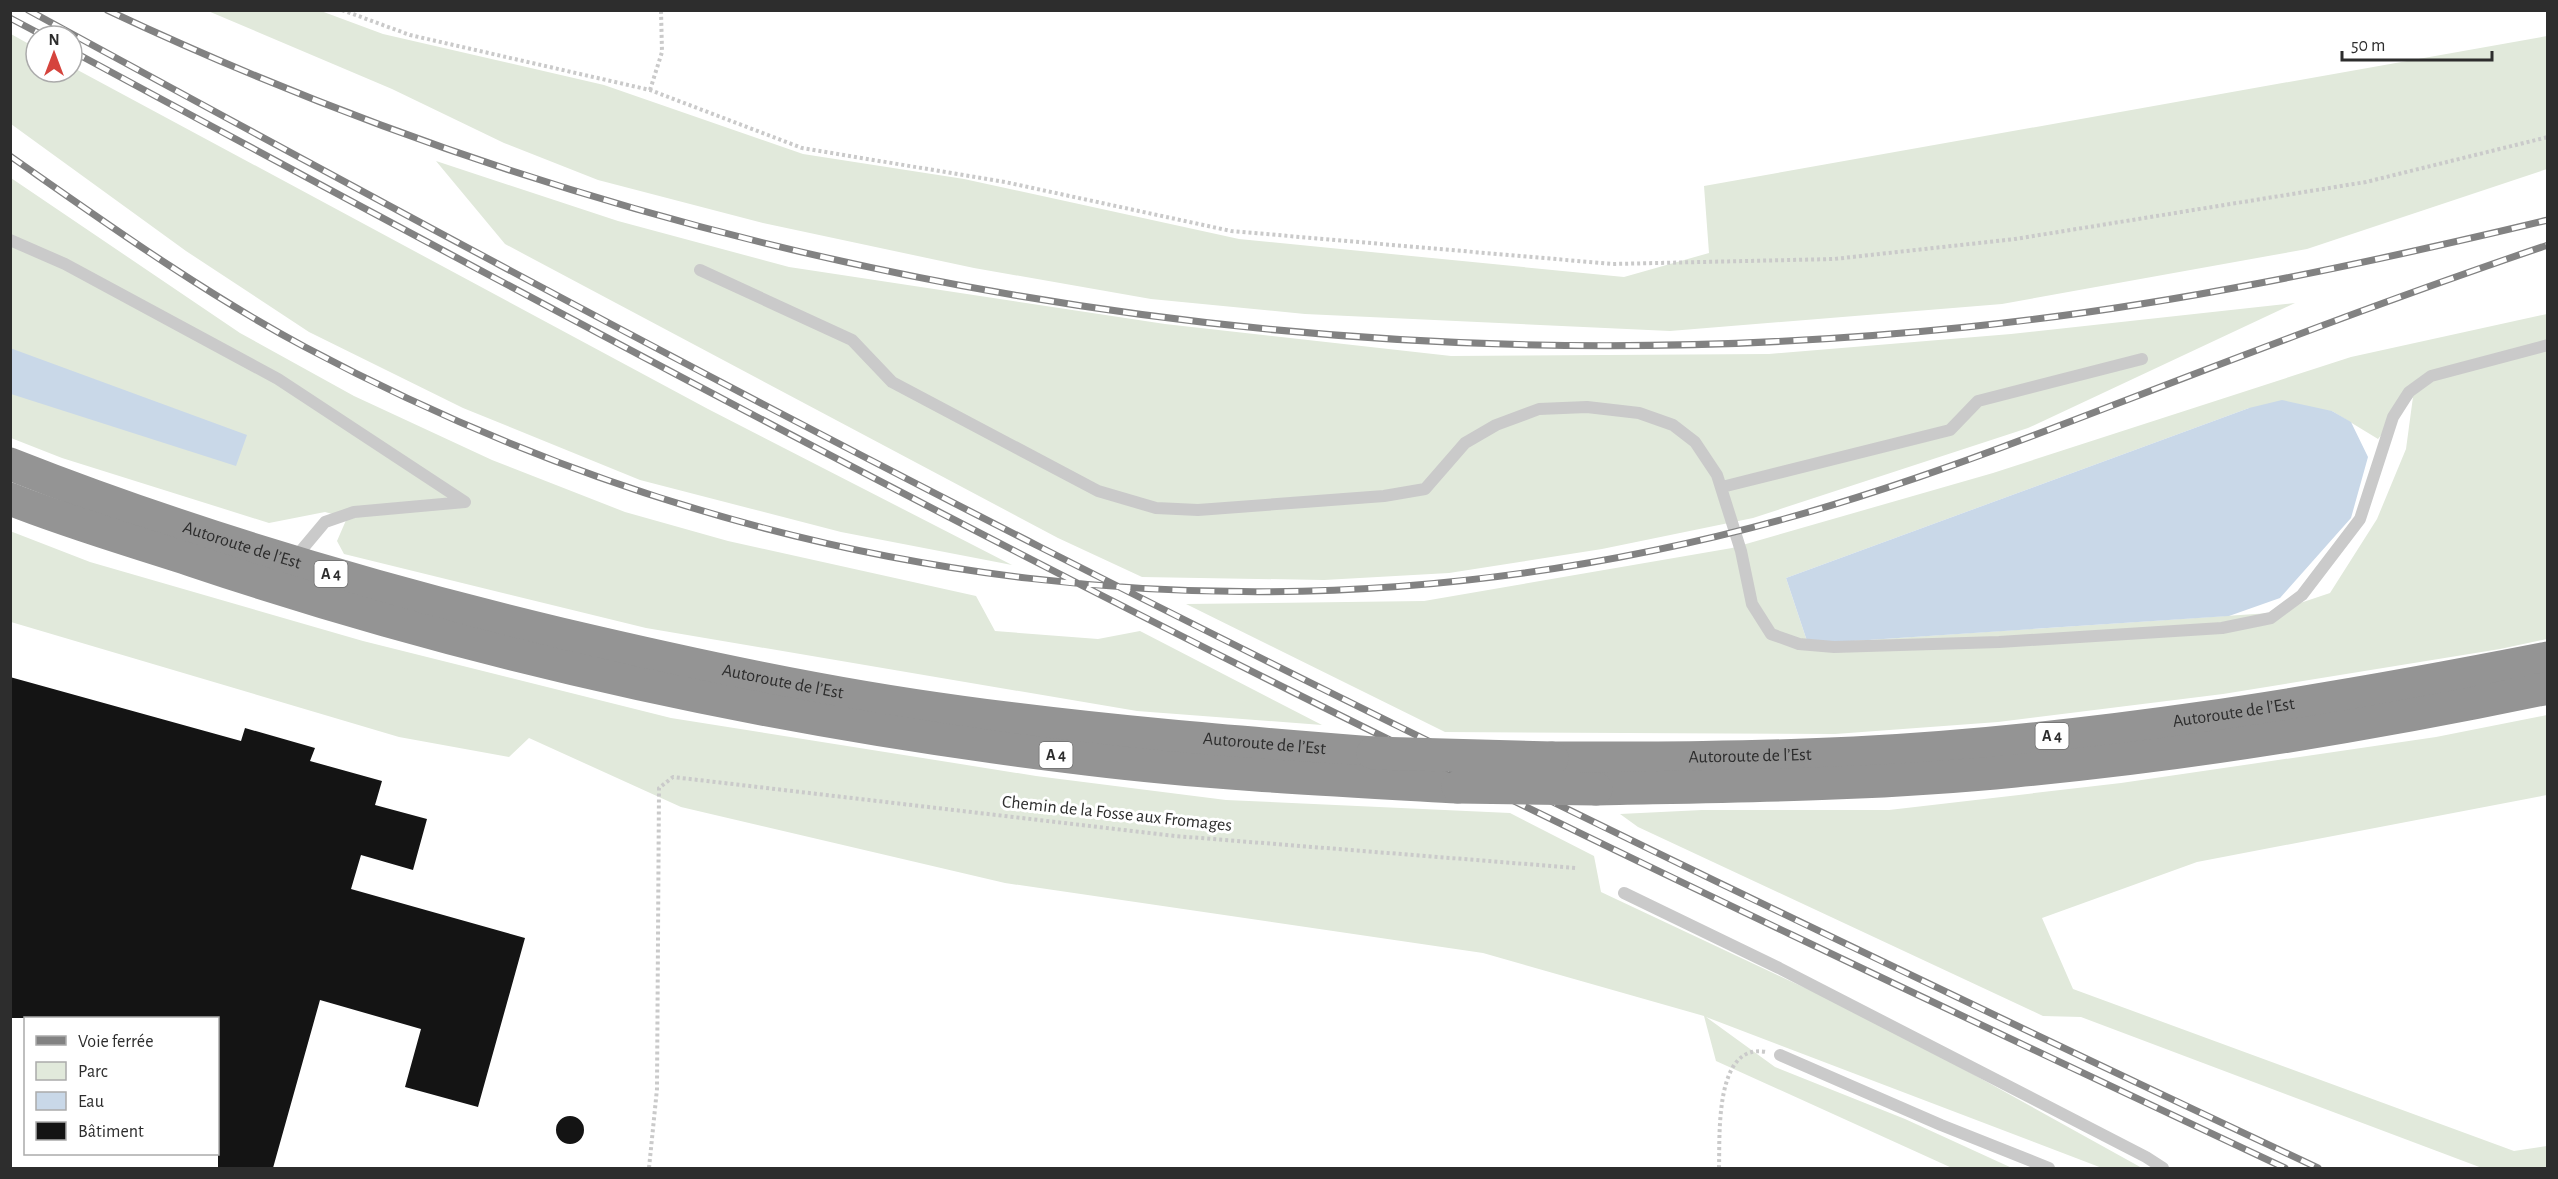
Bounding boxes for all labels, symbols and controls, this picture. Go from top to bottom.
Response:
north arrow [24,24,84,84]
scale bar [2342,24,2492,62]
text: N [48,32,60,48]
text: 50 m [2351,37,2385,55]
street label: Autoroute de l’Est [180,518,304,573]
road number: A 4 [314,561,348,587]
street label: Autoroute de l’Est [720,661,845,703]
street label: Autoroute de l’Est [2171,695,2296,731]
road number: A 4 [2036,723,2068,749]
street label: Autoroute de l’Est [1202,730,1327,758]
road number: A 4 [1040,742,1072,768]
street label: Autoroute de l’Est [1688,746,1812,767]
street label: Chemin de la Fosse aux Fromages [1001,793,1233,835]
legend [24,1017,219,1155]
text: Voie ferrée [78,1033,153,1051]
text: Parc [78,1063,108,1081]
text: Eau [78,1093,104,1111]
text: Bâtiment [78,1123,144,1141]

